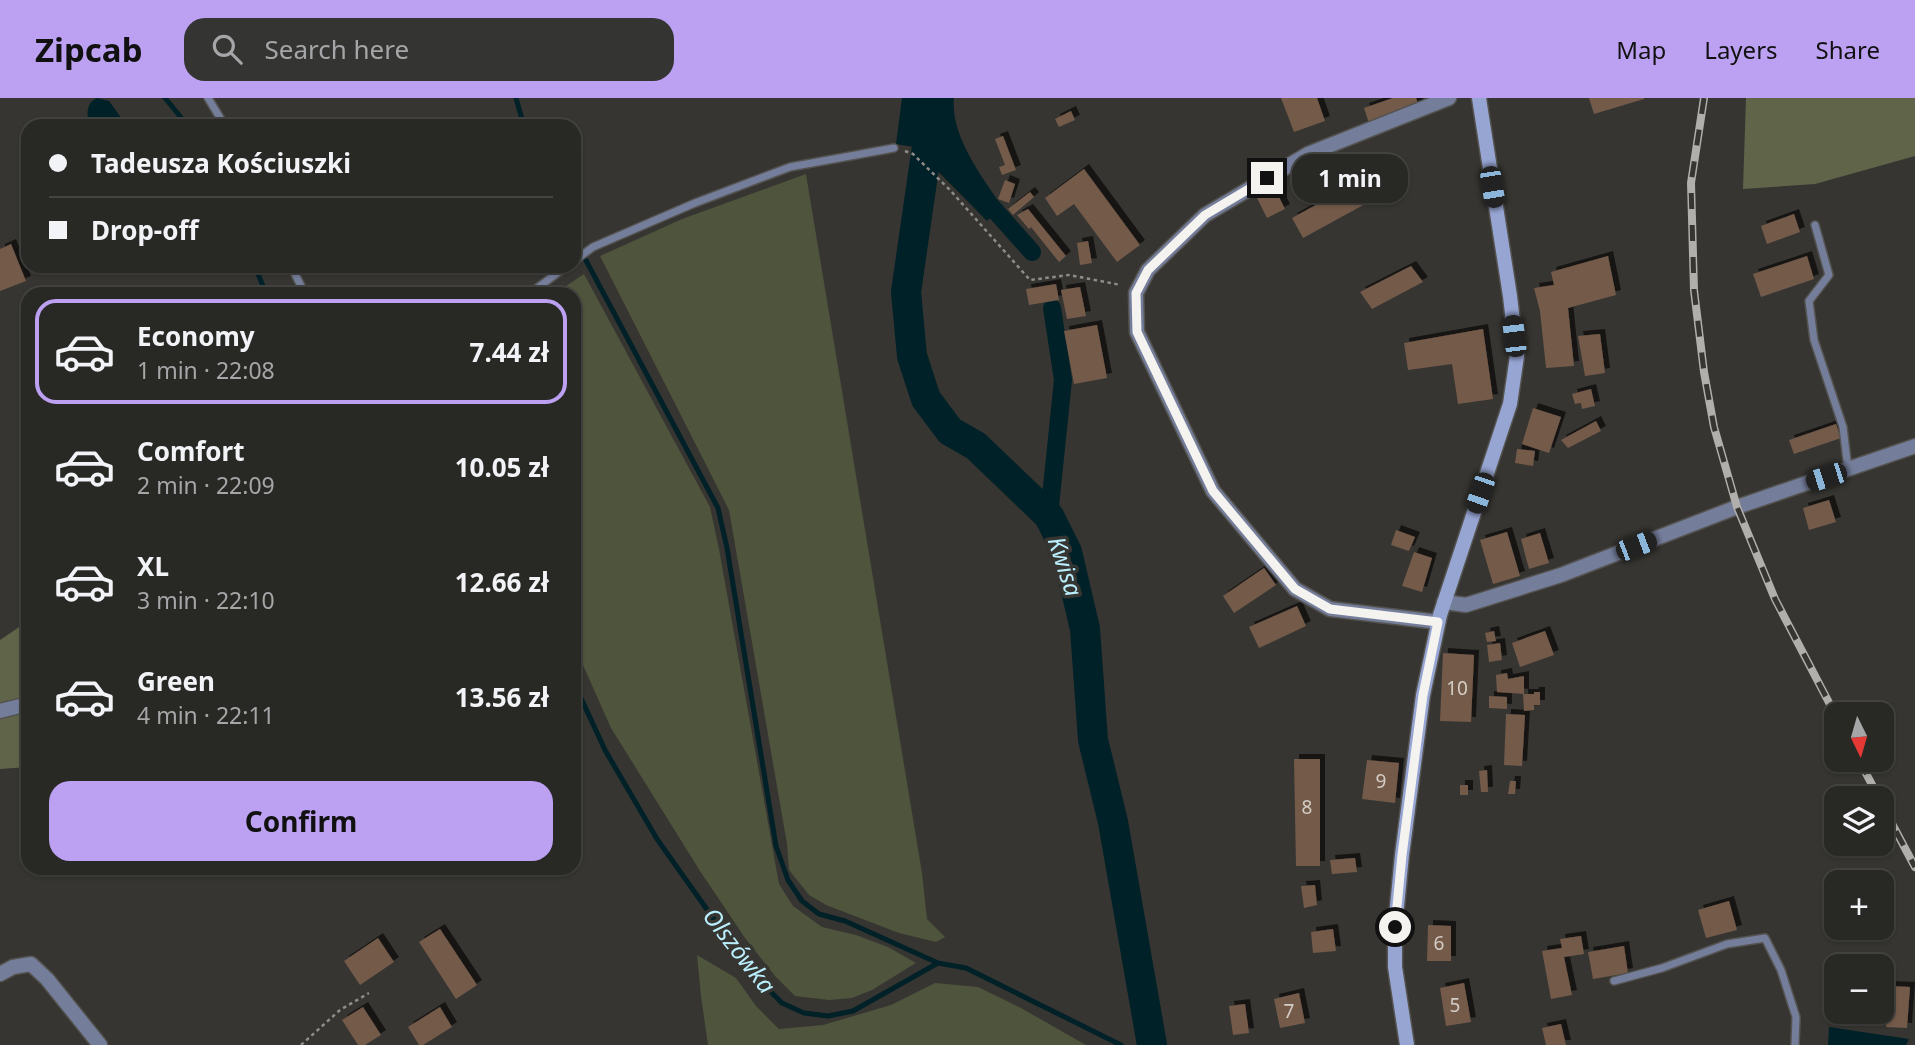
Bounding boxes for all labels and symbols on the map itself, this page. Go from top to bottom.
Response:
callout: 1 min [1292,154,1407,202]
route end [1251,162,1283,194]
car [1479,165,1506,209]
car [1502,314,1527,358]
car [1803,461,1850,493]
car [1464,470,1497,516]
car [1613,529,1660,563]
water label: Kwisa [1041,532,1091,600]
house number: 10 [1446,675,1468,701]
north arrow [1824,702,1894,772]
house number: 9 [1376,768,1386,794]
house number: 8 [1302,794,1312,820]
water label: Olszówka [696,900,784,1000]
route start [1379,911,1411,943]
house number: 6 [1434,930,1444,956]
house number: 5 [1450,992,1460,1018]
house number: 7 [1284,998,1294,1024]

